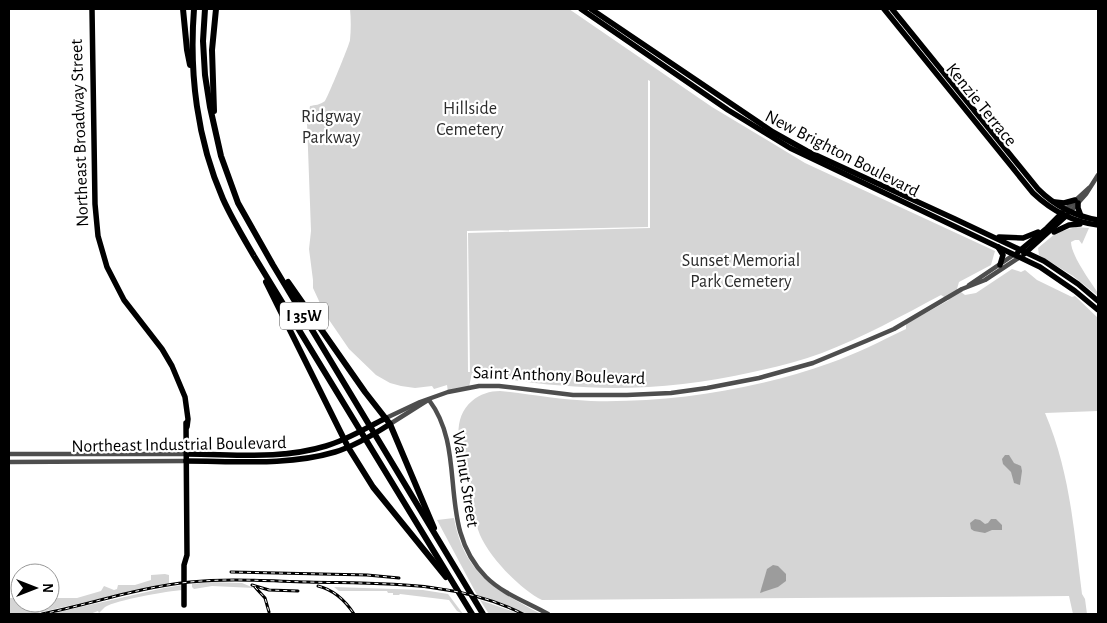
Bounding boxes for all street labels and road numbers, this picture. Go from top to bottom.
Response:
street label: Northeast Broadway Street [68,38,92,227]
street label: Kenzie Terrace [942,60,1020,150]
street label: New Brighton Boulevard [762,107,922,201]
road number: I 35W [280,302,328,330]
street label: Saint Anthony Boulevard [472,364,646,388]
street label: Walnut Street [448,429,482,529]
street label: Northeast Industrial Boulevard [71,434,287,456]

